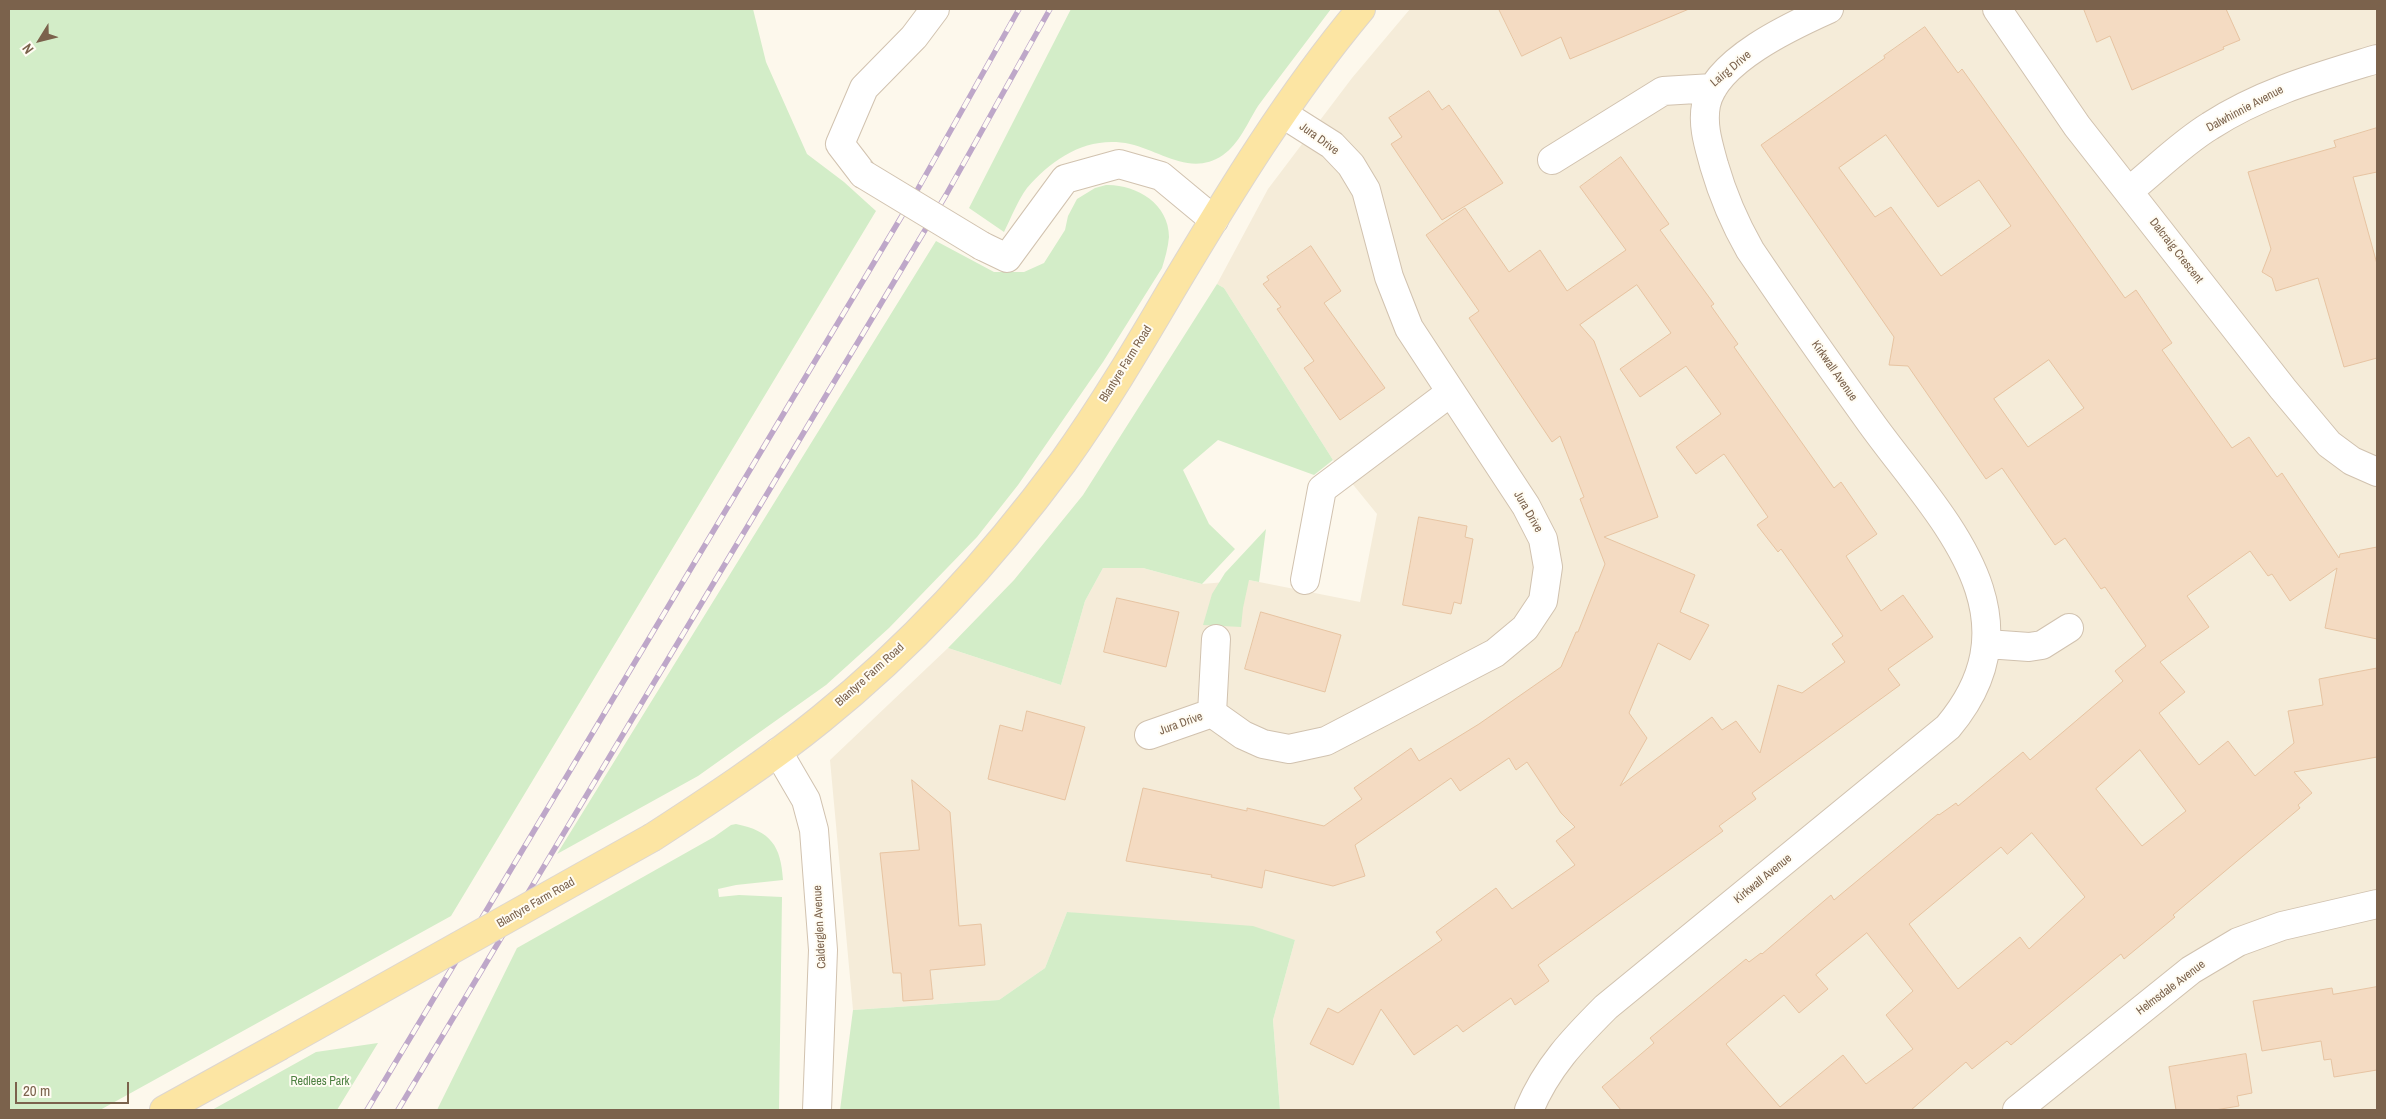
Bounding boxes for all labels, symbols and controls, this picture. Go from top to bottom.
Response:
north arrow [15,15,65,65]
text: N [18,40,38,57]
street label: Lairg Drive [1708,48,1754,90]
street label: Dalwhinnie Avenue [2204,83,2286,135]
street label: Jura Drive [1296,120,1342,158]
street label: Dalcraig Crescent [2146,216,2206,286]
street label: Blantyre Farm Road [1097,323,1155,405]
street label: Kirkwall Avenue [1808,338,1860,404]
street label: Jura Drive [1510,489,1546,535]
street label: Blantyre Farm Road [833,640,907,710]
street label: Jura Drive [1157,709,1205,739]
street label: Kirkwall Avenue [1731,851,1795,907]
street label: Blantyre Farm Road [494,875,578,931]
street label: Calderglen Avenue [811,885,829,969]
street label: Helmsdale Avenue [2134,957,2208,1019]
scale bar [18,1072,131,1104]
park label: Redlees Park [290,1075,350,1089]
text: 20 m [23,1080,50,1101]

